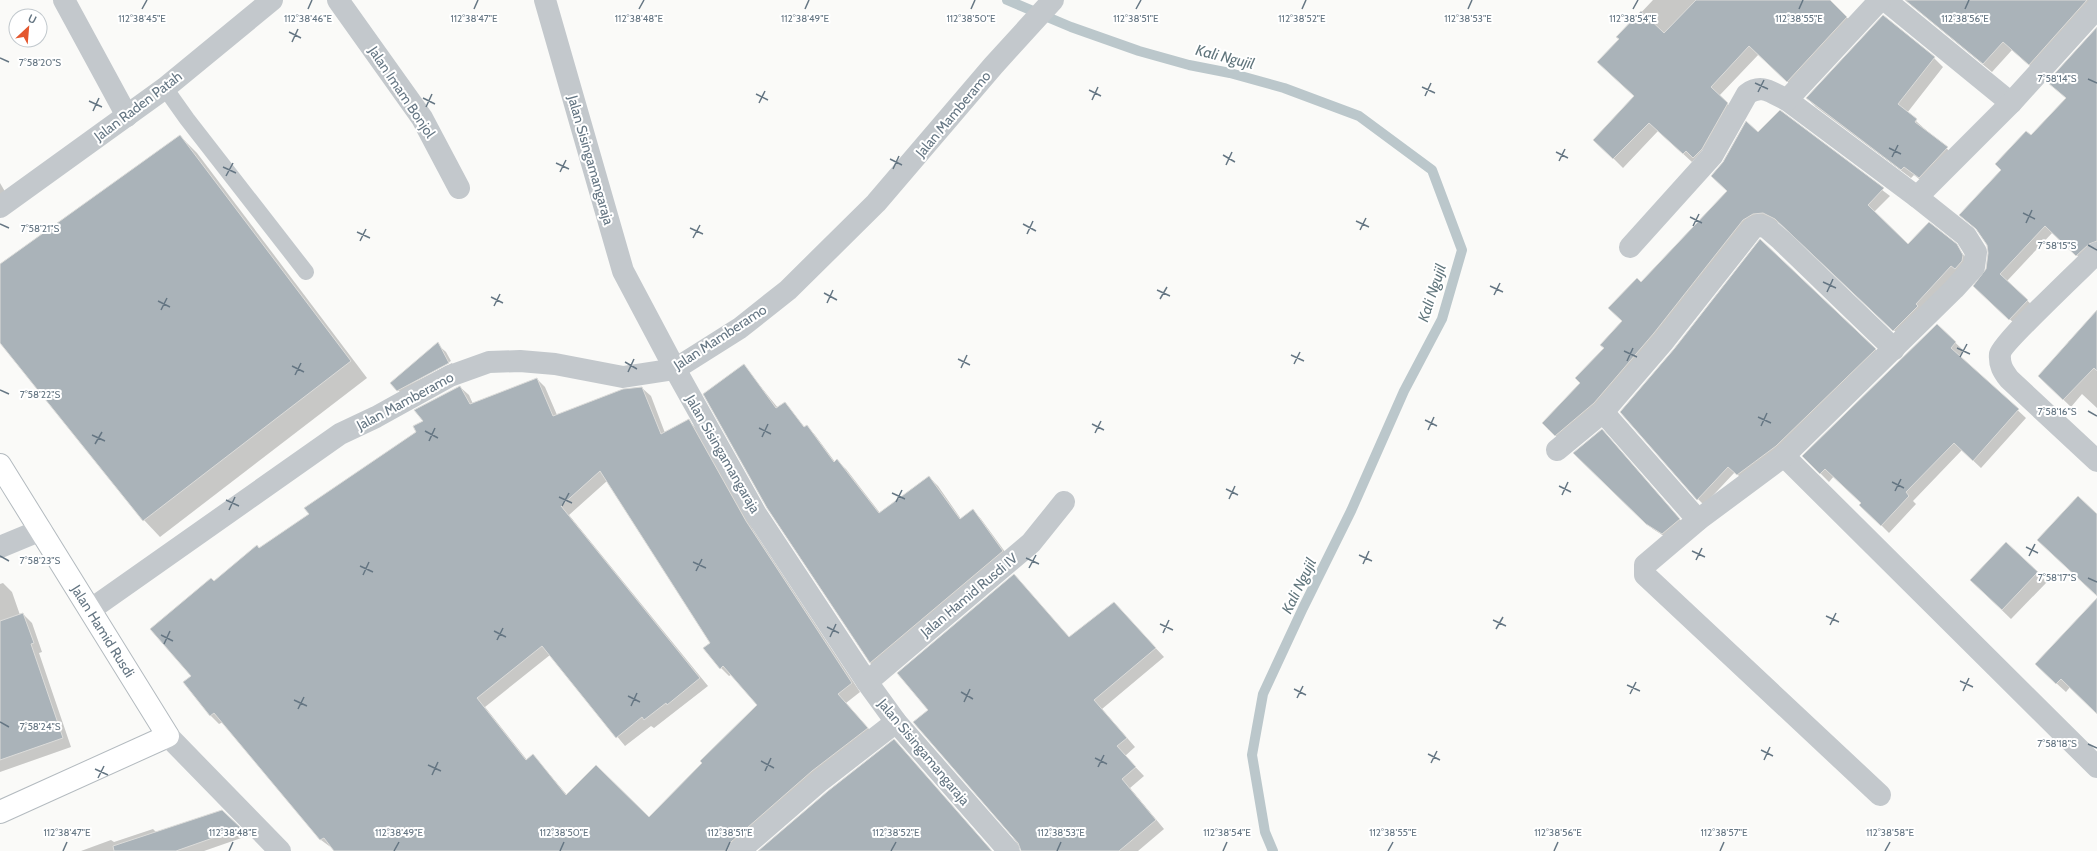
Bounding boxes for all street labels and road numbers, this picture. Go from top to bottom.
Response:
street label: Jalan Imam Bonjol [364,42,440,142]
street label: Jalan Raden Patah [90,67,186,146]
street label: Jalan Mamberamo [911,67,995,162]
street label: Jalan Sisingamangaraja [564,92,618,227]
street label: Jalan Mamberamo [669,300,770,374]
street label: Jalan Mamberamo [352,368,457,435]
street label: Jalan Sisingamangaraja [681,391,764,517]
street label: Jalan Hamid Rusdi IV [916,549,1022,641]
street label: Jalan Hamid Rusdi [67,580,139,681]
street label: Jalan Sisingamangaraja [873,694,974,809]

